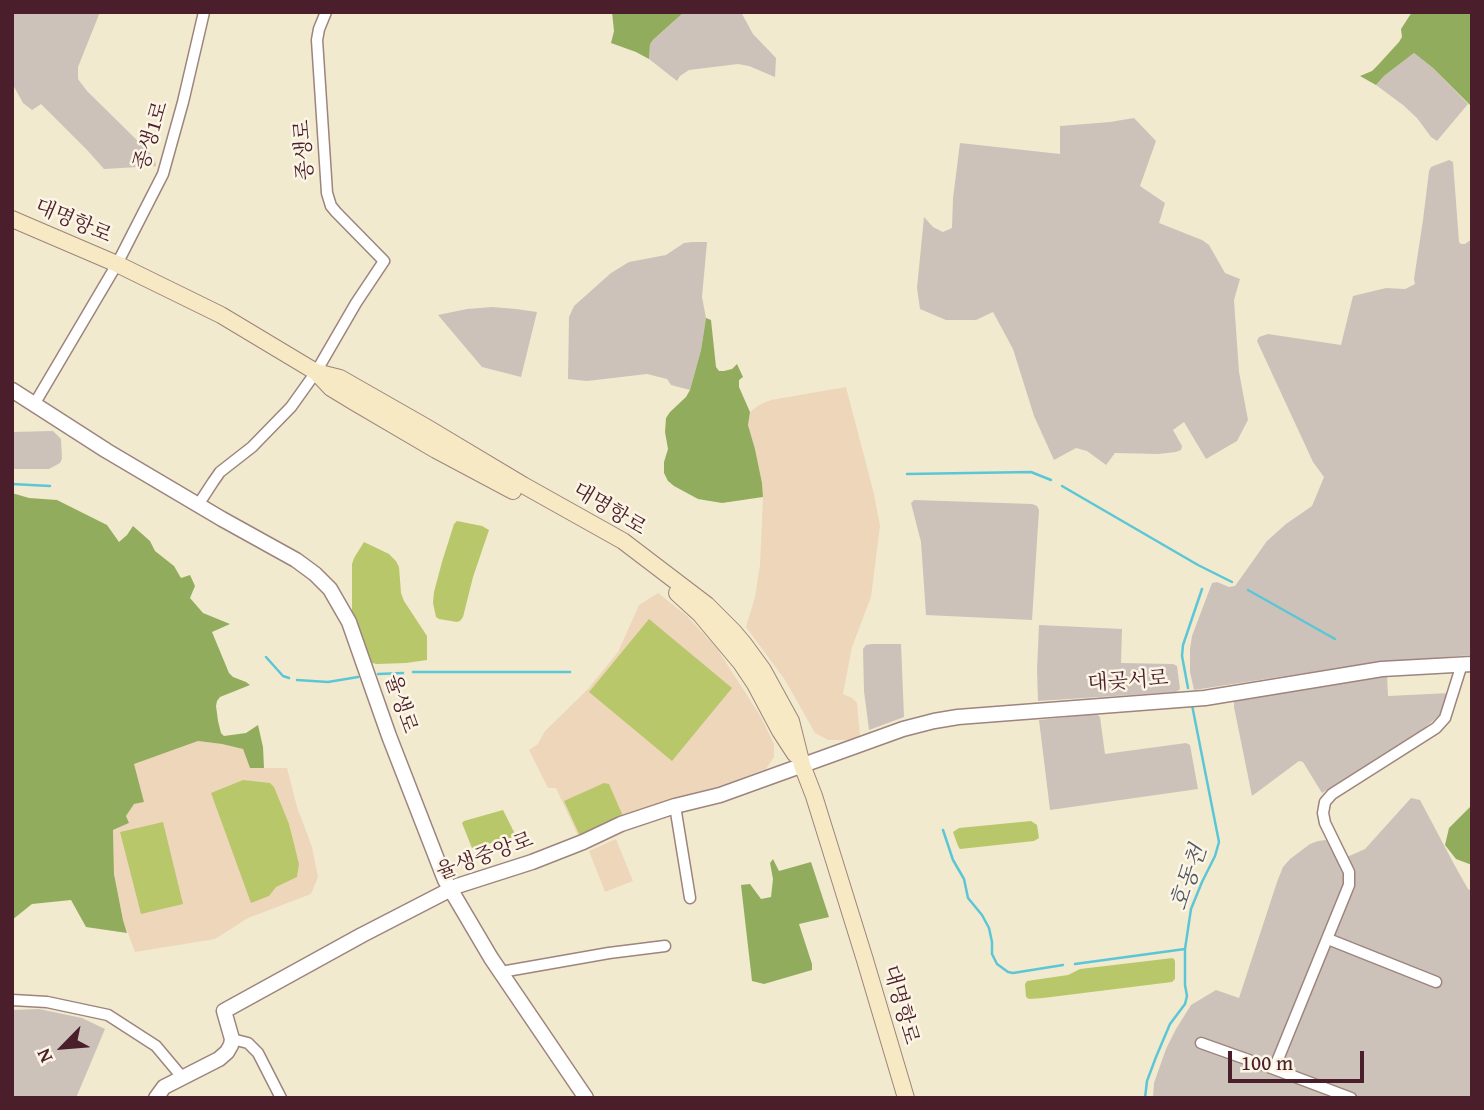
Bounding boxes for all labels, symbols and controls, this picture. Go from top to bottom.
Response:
street label: 종생1로 [130,98,174,174]
street label: 종생로 [290,119,320,181]
street label: 대명항로 [31,195,115,249]
street label: 대명항로 [568,478,650,542]
street label: 대곶서로 [1087,667,1169,697]
street label: 율생로 [378,671,422,737]
street label: 율생중앙로 [433,828,537,886]
water label: 호동천 [1166,842,1214,914]
street label: 대명항로 [877,963,923,1047]
north arrow [28,1012,98,1082]
scale bar [1232,1036,1368,1080]
text: N [29,1044,59,1068]
text: 100 m [1241,1047,1293,1078]

